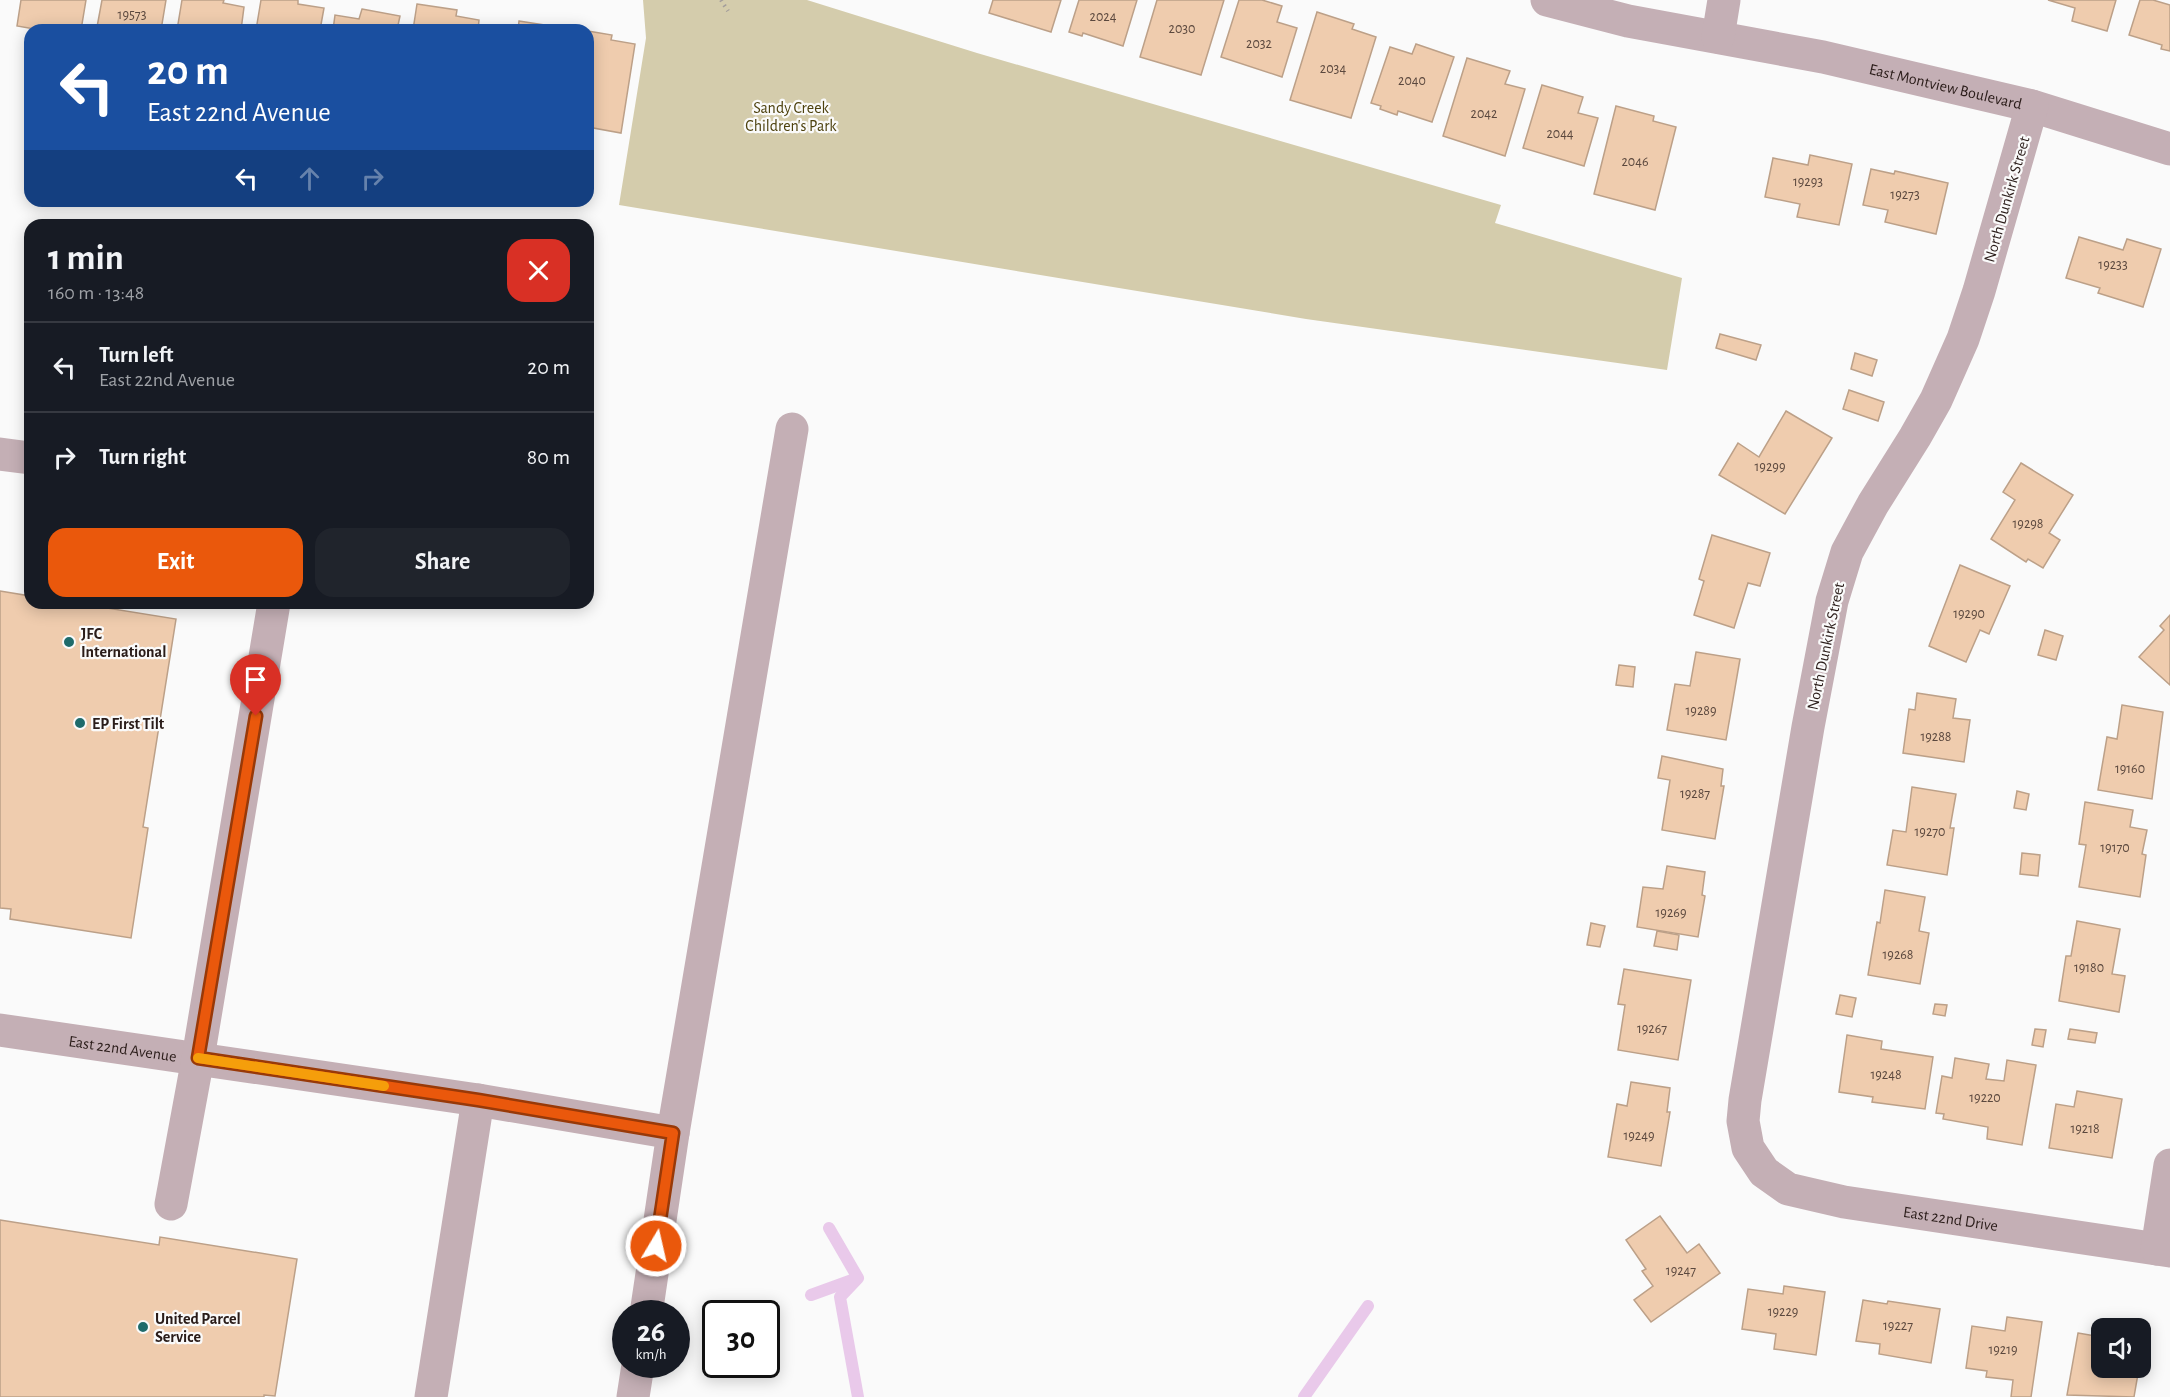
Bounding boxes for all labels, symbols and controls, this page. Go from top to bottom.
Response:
house number: 19573 [118,8,147,22]
house number: 2024 [1090,10,1117,24]
house number: 2030 [1169,22,1195,36]
house number: 2032 [1246,37,1272,51]
icon: left [48,48,126,126]
text: 20 m [147,50,229,92]
street label: East Montview Boulevard [1868,61,2023,112]
house number: 2034 [1320,62,1346,76]
house number: 2040 [1398,74,1426,88]
text: East 22nd Avenue [147,99,331,126]
park label: Sandy Creek Children's Park [745,100,837,134]
house number: 2042 [1471,107,1497,121]
house number: 2044 [1546,127,1574,141]
street label: North Dunkirk Street [1981,135,2033,264]
house number: 2046 [1621,155,1649,169]
icon: left [230,162,263,195]
icon: ahead [293,162,326,195]
icon: right [356,162,389,195]
house number: 19293 [1793,175,1823,189]
house number: 19273 [1890,188,1920,202]
button: close [507,239,570,302]
text: 1 min [48,240,124,276]
house number: 19233 [2098,258,2128,272]
text: 160 m · 13:48 [48,283,144,303]
text: Turn left [99,344,173,366]
icon: left [48,351,81,384]
text: 20 m [527,356,570,378]
text: East 22nd Avenue [99,370,235,390]
icon: right [48,441,81,474]
text: Turn right [99,446,186,468]
text: 80 m [527,446,570,468]
house number: 19299 [1755,460,1785,474]
house number: 19298 [2013,517,2043,531]
button: Exit [48,528,303,597]
button: Share [315,528,570,597]
street label: North Dunkirk Street [1805,581,1847,711]
house number: 19290 [1953,607,1985,621]
place label: JFC International [81,626,166,660]
marker: JFC International [62,635,76,649]
pin [230,654,281,716]
icon: arrive [239,663,272,696]
house number: 19289 [1686,704,1716,718]
marker: EP First Tilt [73,716,87,730]
place label: EP First Tilt [92,716,165,732]
house number: 19288 [1920,730,1952,744]
house number: 19160 [2115,762,2145,776]
house number: 19287 [1680,787,1710,801]
house number: 19270 [1915,825,1946,839]
house number: 19170 [2100,841,2130,855]
house number: 19269 [1656,906,1686,920]
house number: 19268 [1883,948,1913,962]
house number: 19180 [2074,961,2104,975]
house number: 19267 [1637,1022,1667,1036]
street label: East 22nd Avenue [67,1033,178,1065]
house number: 19248 [1870,1068,1902,1082]
house number: 19220 [1969,1091,2001,1105]
house number: 19218 [2070,1122,2100,1136]
house number: 19249 [1623,1129,1655,1143]
street label: East 22nd Drive [1902,1204,1999,1234]
position arrow [624,1214,688,1278]
house number: 19247 [1666,1264,1696,1278]
speed limit sign: 30 [702,1300,780,1378]
house number: 19229 [1768,1305,1798,1319]
place label: United Parcel Service [155,1311,241,1345]
text: 26 [637,1317,665,1347]
map controls [2091,1318,2151,1378]
button: sound [2091,1318,2151,1378]
house number: 19227 [1883,1319,1913,1333]
marker: United Parcel Service [136,1320,150,1334]
house number: 19219 [1988,1343,2018,1357]
text: km/h [636,1347,666,1362]

